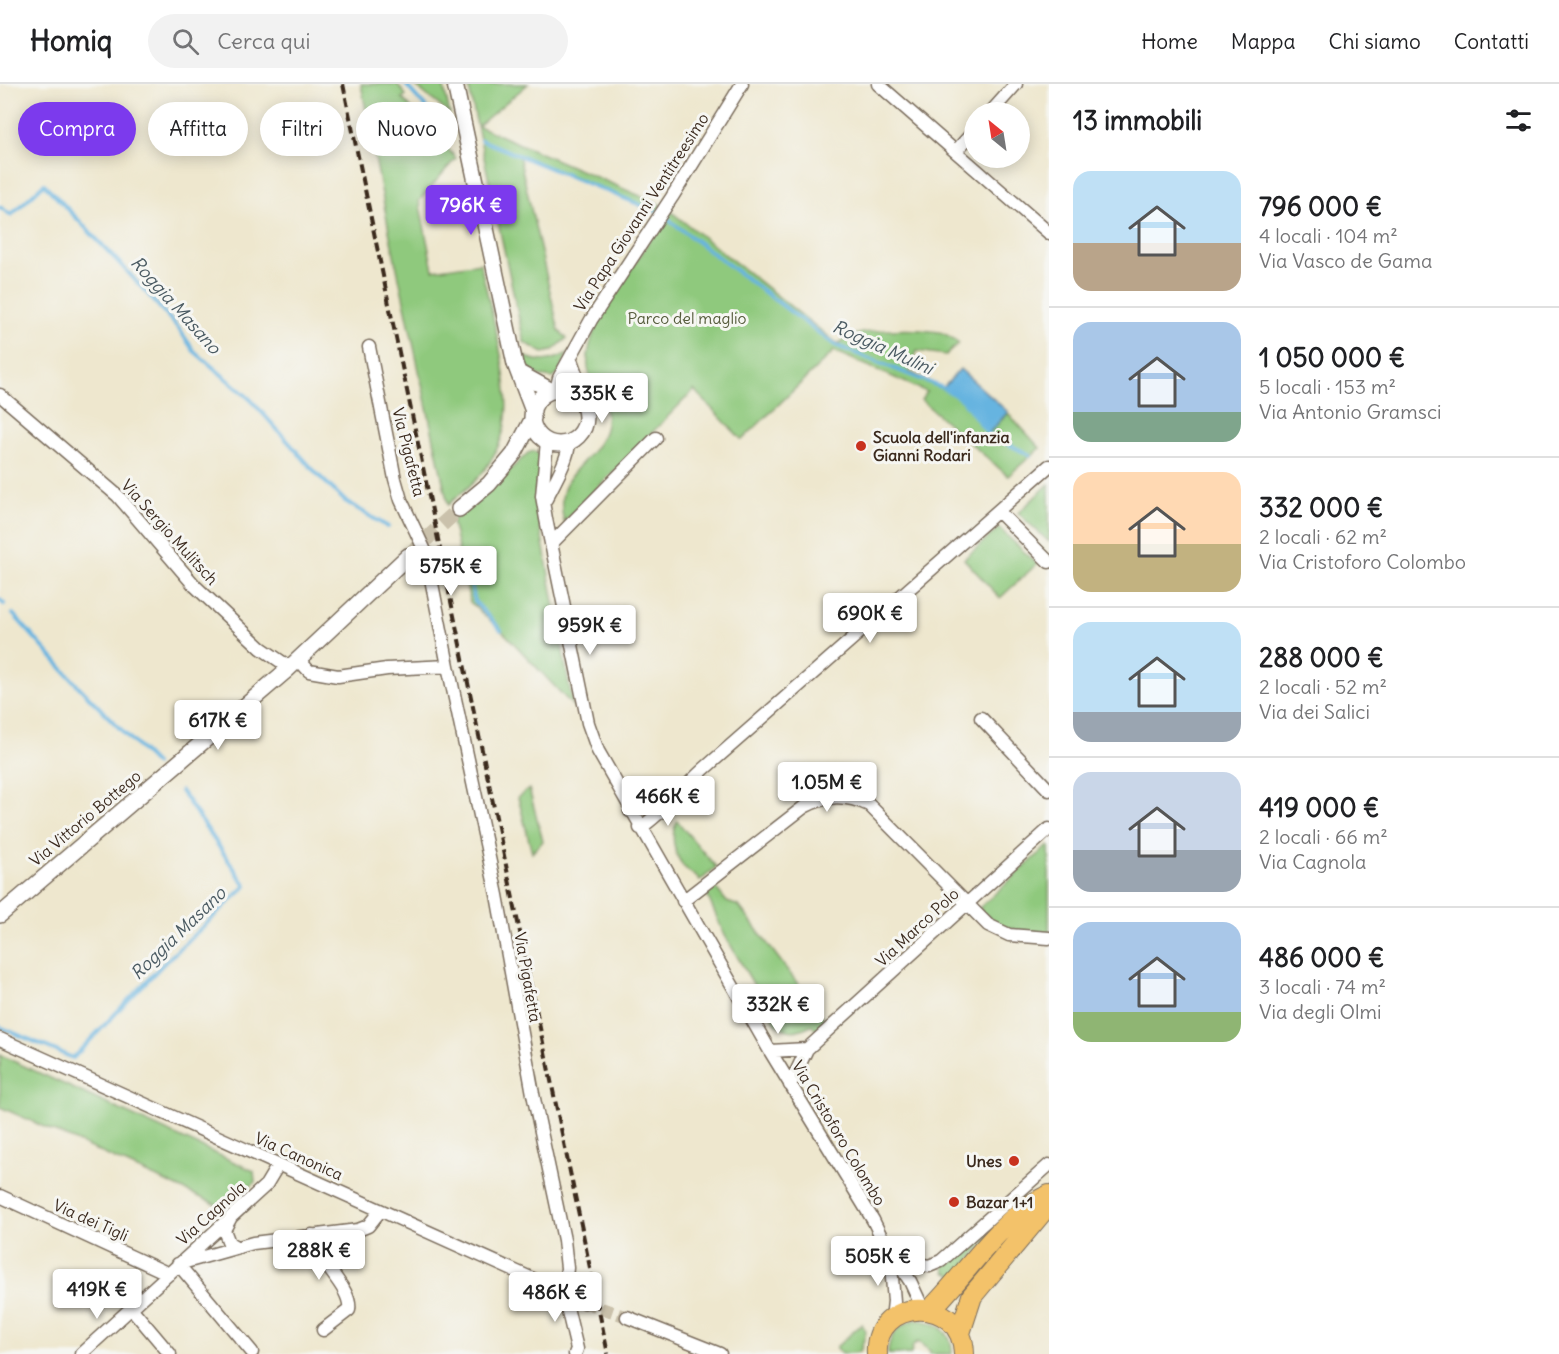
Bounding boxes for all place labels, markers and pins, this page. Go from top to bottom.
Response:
pin: 796K € [422,185,520,236]
pin: 335K € [553,373,651,424]
place label: Scuola dell'infanzia Gianni Rodari [873,427,1010,465]
marker: Scuola dell'infanzia Gianni Rodari [854,439,868,453]
pin: 575K € [402,546,500,597]
pin: 690K € [821,593,919,644]
pin: 959K € [541,605,639,656]
pin: 617K € [169,700,267,751]
pin: 1.05M € [772,762,882,813]
pin: 466K € [619,776,717,827]
pin: 332K € [729,984,827,1035]
place label: Unes [966,1151,1002,1171]
marker: Unes [1007,1154,1021,1168]
place label: Bazar 1+1 [966,1192,1033,1212]
marker: Bazar 1+1 [947,1195,961,1209]
pin: 288K € [270,1230,368,1281]
pin: 505K € [829,1236,927,1287]
pin: 419K € [48,1269,146,1320]
pin: 486K € [506,1272,604,1323]

